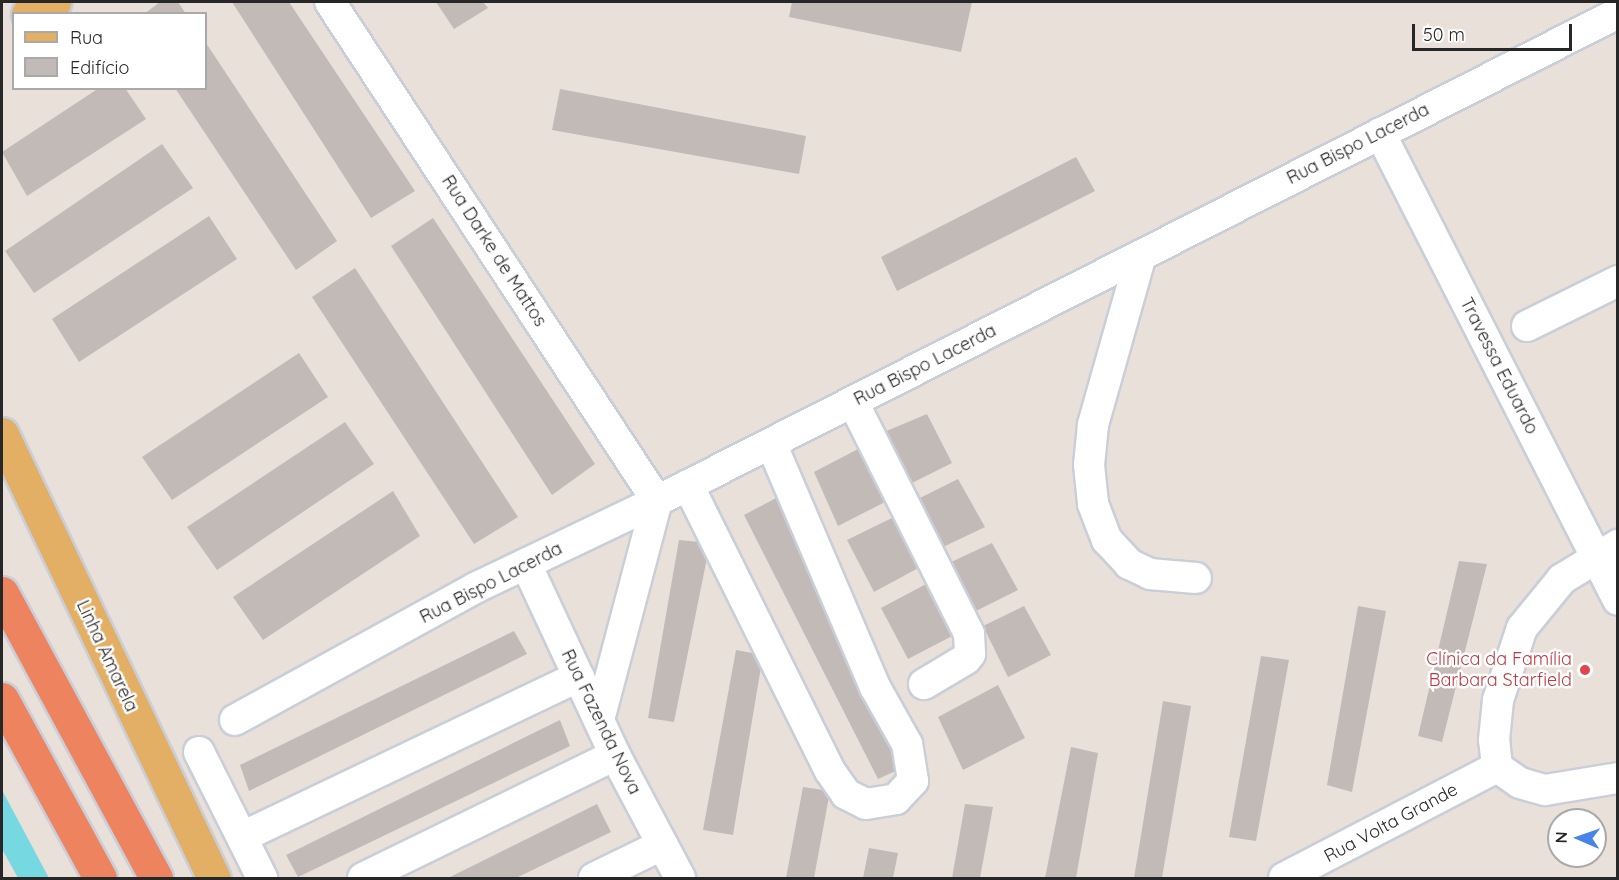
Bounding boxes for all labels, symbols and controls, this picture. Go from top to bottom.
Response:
legend [12,12,207,90]
scale bar [1415,12,1576,50]
text: 50 m [1423,23,1465,46]
text: Rua [70,26,103,49]
text: Edifício [70,56,129,79]
street label: Rua Bispo Lacerda [1283,99,1433,189]
street label: Rua Darke de Mattos [437,171,551,331]
street label: Travessa Eduardo [1455,294,1543,438]
street label: Rua Bispo Lacerda [850,320,1000,410]
street label: Rua Bispo Lacerda [416,538,566,628]
street label: Linha Amarela [72,597,142,715]
street label: Rua Fazenda Nova [557,646,645,798]
place label: Clínica da Família Barbara Starfield [1426,649,1572,692]
marker: Clínica da Família Barbara Starfield [1576,661,1594,679]
street label: Rua Volta Grande [1321,779,1461,867]
north arrow [1547,808,1607,868]
text: N [1551,831,1571,844]

